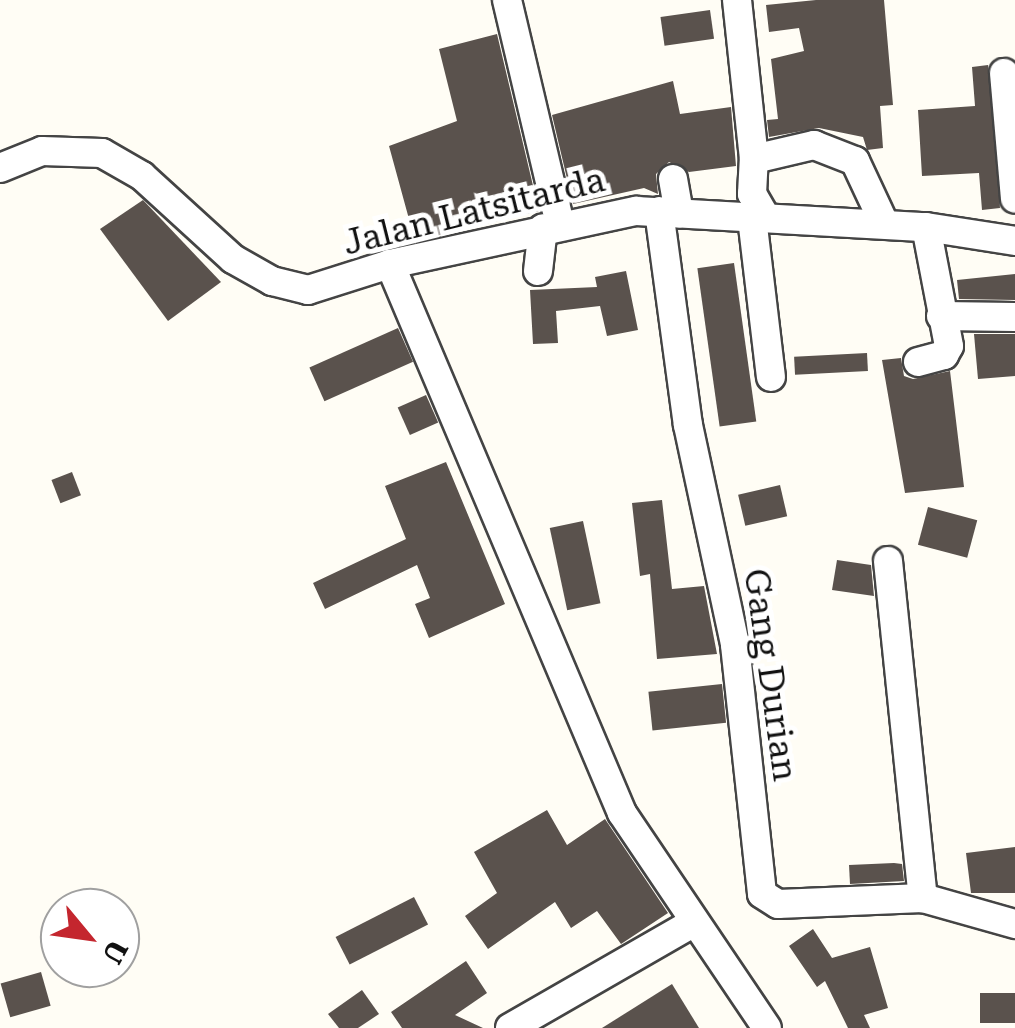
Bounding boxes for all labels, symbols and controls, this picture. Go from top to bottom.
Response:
street label: Jalan Latsitarda [339,159,609,265]
street label: Gang Durian [734,566,806,784]
north arrow [40,888,140,988]
text: U [95,934,135,969]

